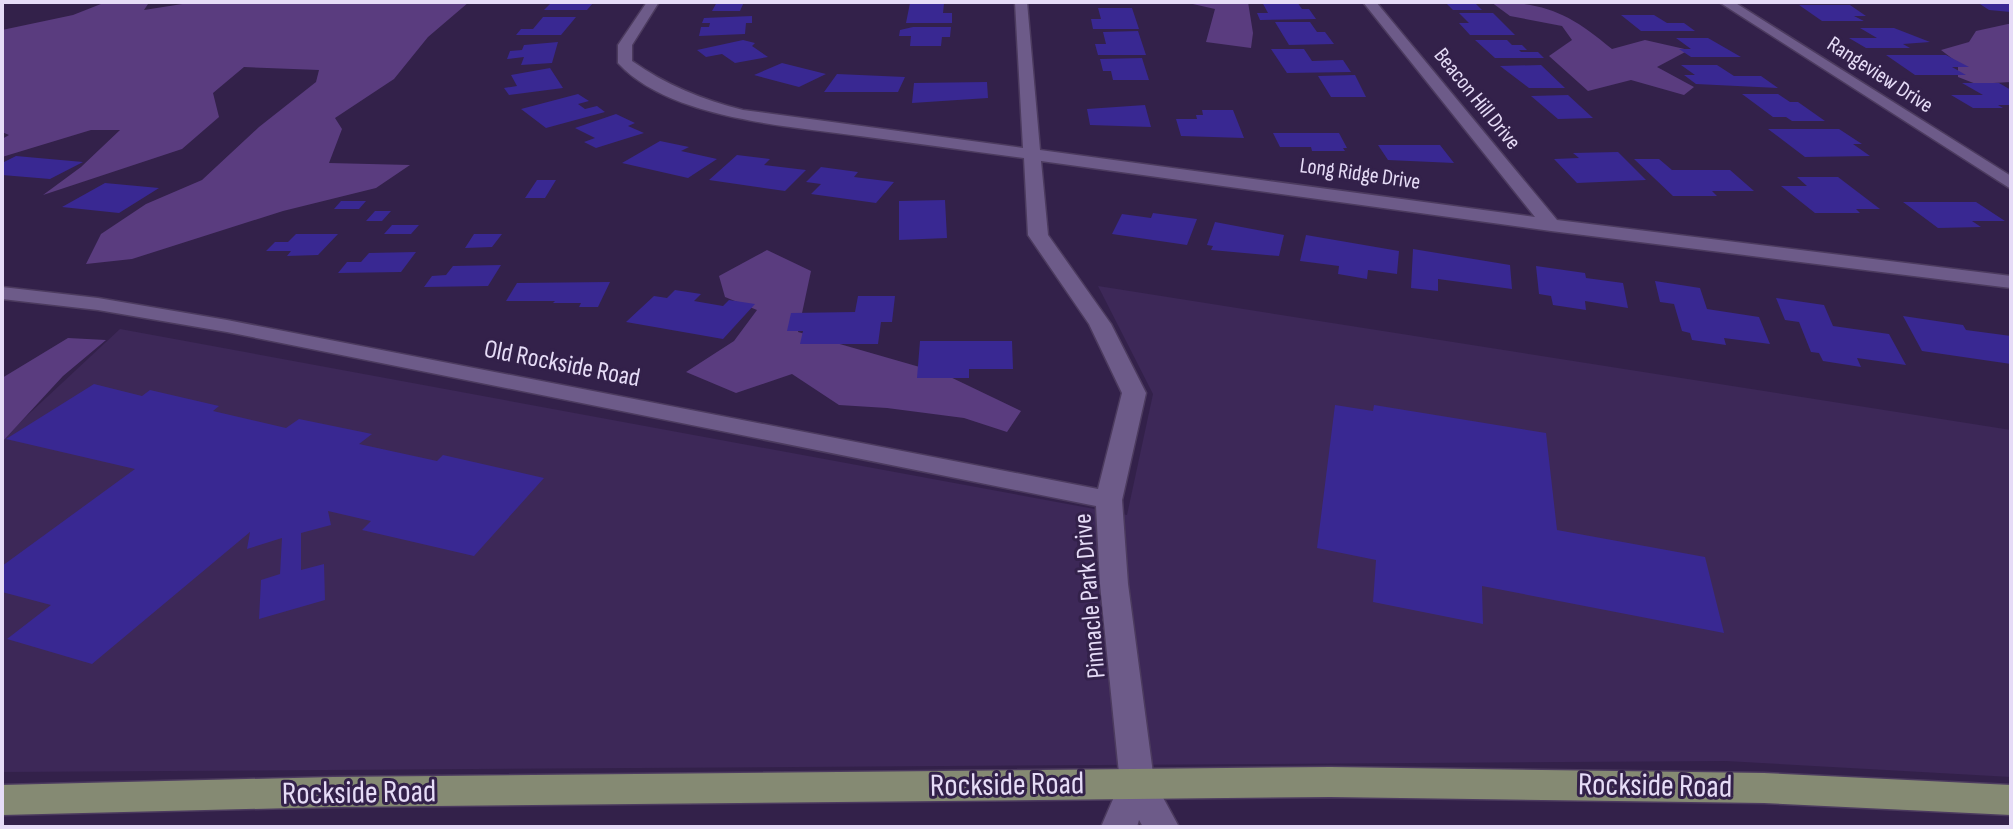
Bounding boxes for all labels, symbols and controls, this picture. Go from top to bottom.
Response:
street label: Rangeview Drive [1822,31,1938,119]
street label: Beacon Hill Drive [1428,43,1526,155]
street label: Long Ridge Drive [1298,152,1422,196]
street label: Old Rockside Road [481,334,643,394]
street label: Pinnacle Park Drive [1067,512,1113,680]
street label: Rockside Road [930,764,1084,806]
street label: Rockside Road [1578,765,1732,807]
street label: Rockside Road [282,772,436,814]

